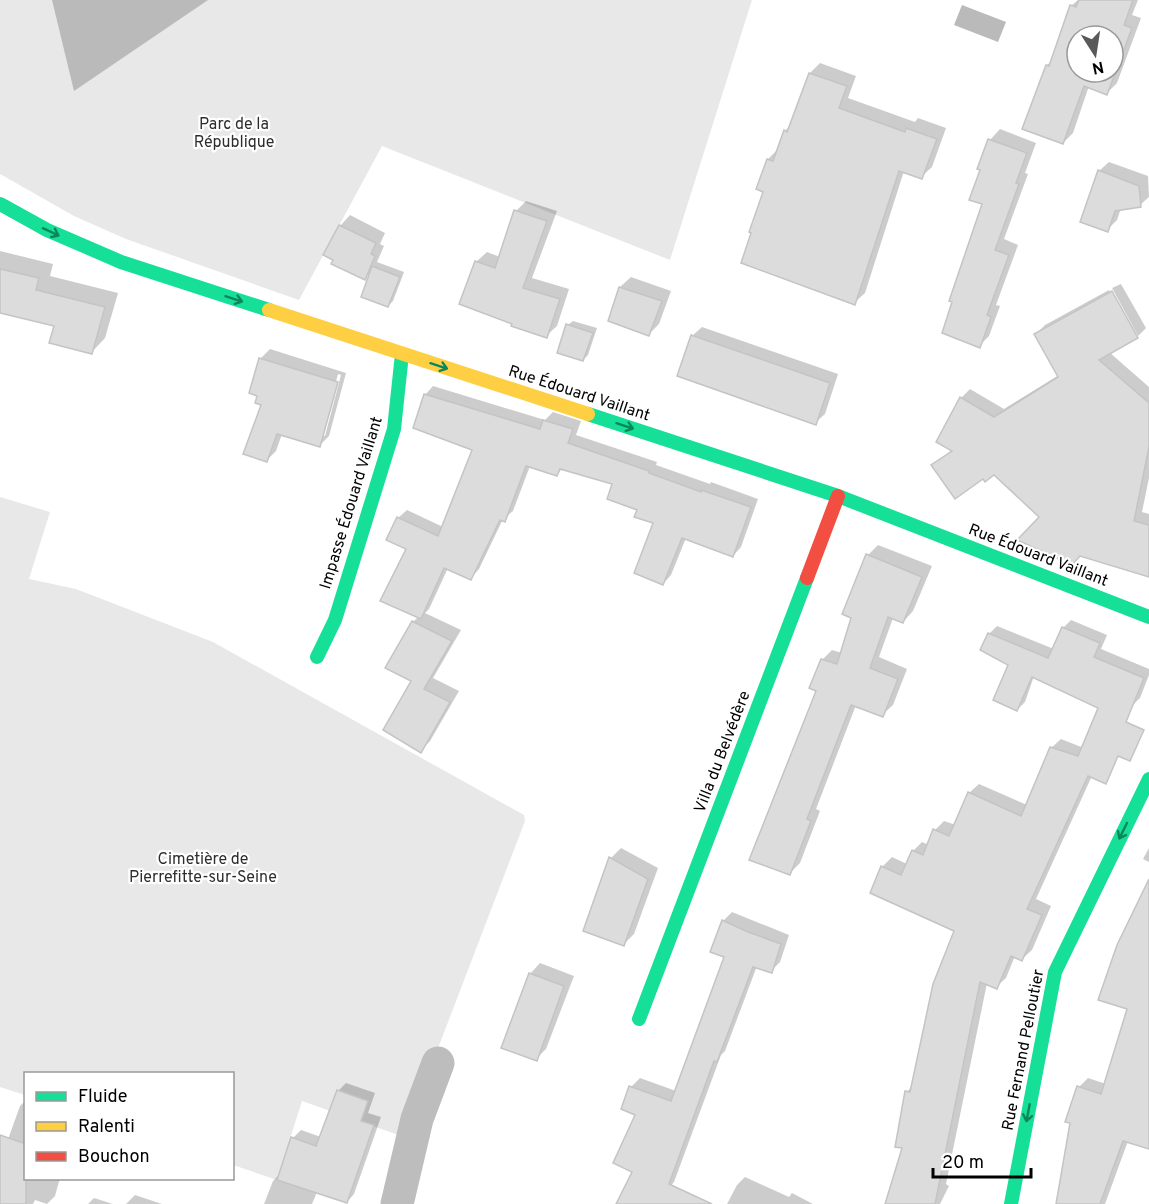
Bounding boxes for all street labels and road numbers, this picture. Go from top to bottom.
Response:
street label: Rue Édouard Vaillant [506,360,653,426]
street label: Impasse Édouard Vaillant [314,414,388,592]
street label: Rue Édouard Vaillant [965,518,1111,592]
street label: Villa du Belvédère [691,688,755,816]
street label: Rue Fernand Pelloutier [999,968,1049,1132]

